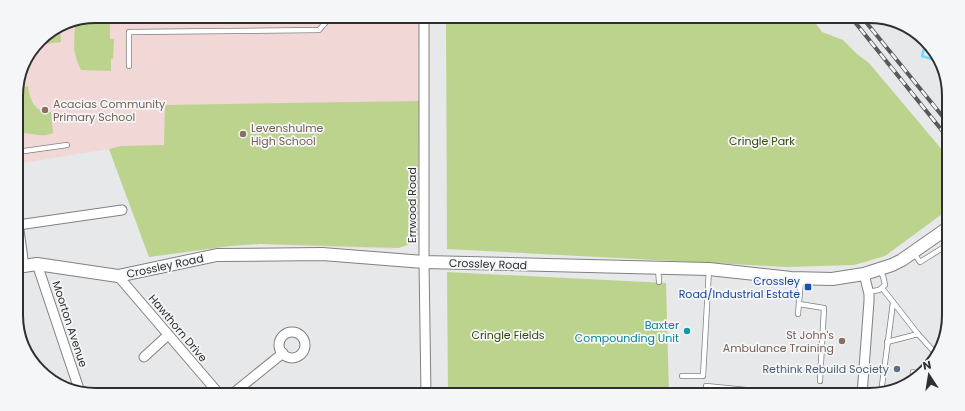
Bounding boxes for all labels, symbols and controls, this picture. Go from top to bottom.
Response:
place label: Acacias Community Primary School [53,96,166,125]
marker: Acacias Community Primary School [40,105,50,115]
place label: Levenshulme High School [251,120,323,149]
marker: Levenshulme High School [238,129,248,139]
park label: Cringle Park [729,133,795,149]
street label: Errwood Road [404,167,420,243]
street label: Crossley Road [125,250,205,282]
street label: Crossley Road [449,255,527,273]
place label: Crossley Road/Industrial Estate [679,273,801,302]
street label: Moorton Avenue [48,279,92,369]
marker: Crossley Road/Industrial Estate [803,282,813,292]
street label: Hawthorn Drive [145,291,211,365]
place label: Baxter Compounding Unit [575,317,679,346]
marker: Baxter Compounding Unit [682,326,692,336]
park label: Cringle Fields [471,327,545,343]
place label: St John's Ambulance Training [723,327,834,356]
marker: St John's Ambulance Training [837,336,847,346]
north arrow [909,355,949,395]
text: N [921,357,933,374]
place label: Rethink Rebuild Society [762,361,890,377]
marker: Rethink Rebuild Society [892,364,902,374]

